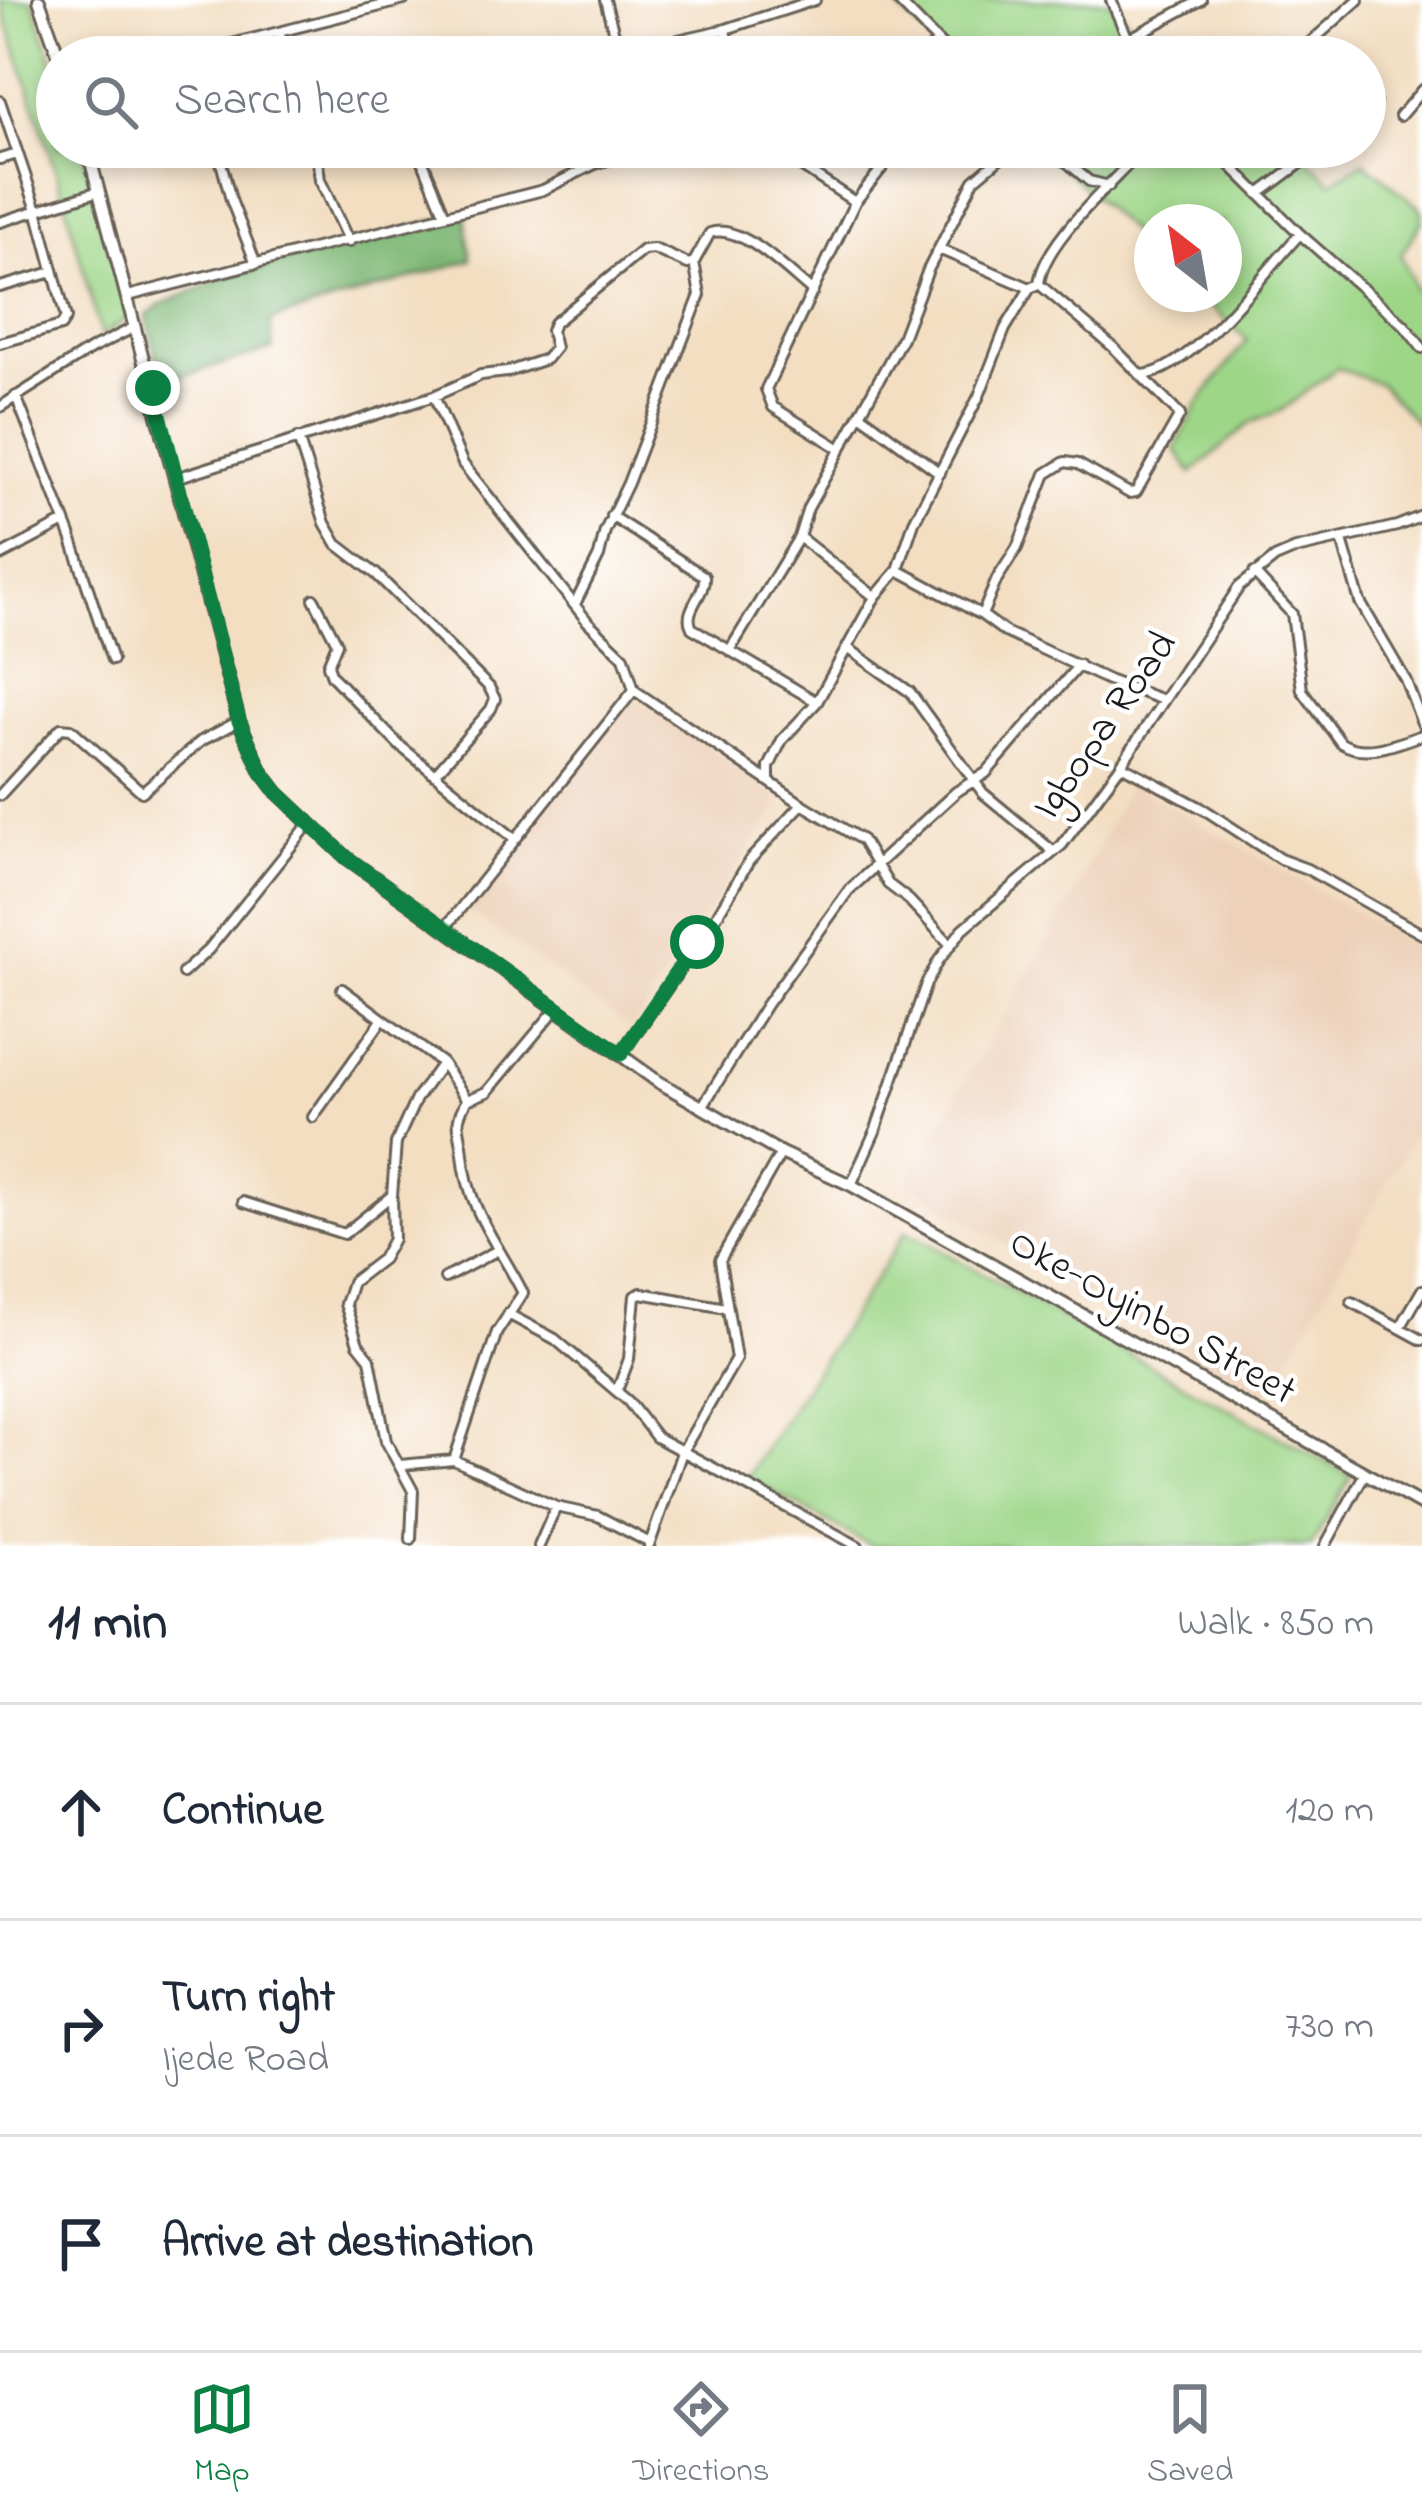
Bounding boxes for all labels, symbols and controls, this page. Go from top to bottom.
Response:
search box [36,36,1386,168]
icon: search [78,69,144,135]
text: Search here [174,69,390,135]
north arrow [1134,204,1242,312]
route end [126,361,180,415]
street label: Igbopa Road [1018,619,1194,833]
route start [670,915,724,969]
street label: Oke-Oyinbo Street [997,1214,1307,1422]
text: 11 min [48,1587,167,1662]
text: Walk · 850 m [1177,1596,1374,1653]
icon: ahead [48,1779,114,1845]
text: Continue [162,1779,323,1845]
text: 120 m [1285,1783,1374,1840]
text: Turn right [162,1966,335,2032]
icon: right [48,1995,114,2061]
text: 730 m [1285,1999,1374,2056]
text: Ijede Road [162,2032,329,2089]
icon: arrive [48,2211,114,2277]
text: Arrive at destination [162,2211,533,2277]
tab: Map [189,2376,255,2496]
tab: Directions [632,2376,770,2496]
tab: Saved [1147,2376,1233,2496]

